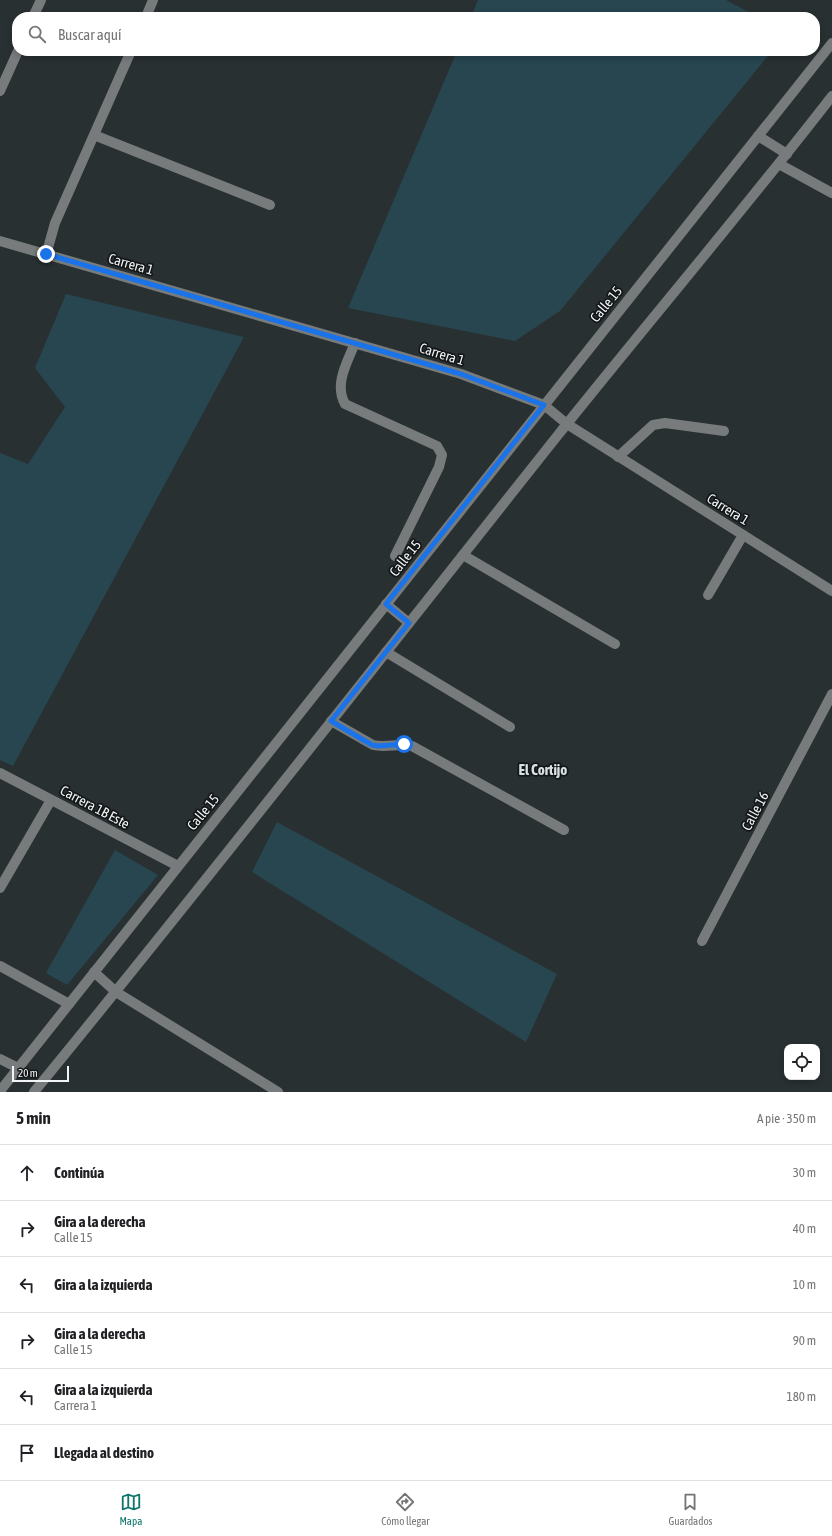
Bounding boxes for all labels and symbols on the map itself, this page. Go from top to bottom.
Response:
route end [37,245,55,263]
street label: Carrera 1 [107,250,155,278]
street label: Calle 15 [587,283,625,325]
street label: Carrera 1 [418,340,466,368]
street label: Carrera 1 [704,490,752,528]
street label: Calle 15 [386,537,424,579]
route start [395,735,413,753]
district label: El Cortijo [519,761,567,778]
street label: Carrera 1B Este [58,782,132,832]
street label: Calle 16 [738,789,772,833]
street label: Calle 15 [184,791,222,833]
scale bar [12,1064,69,1083]

